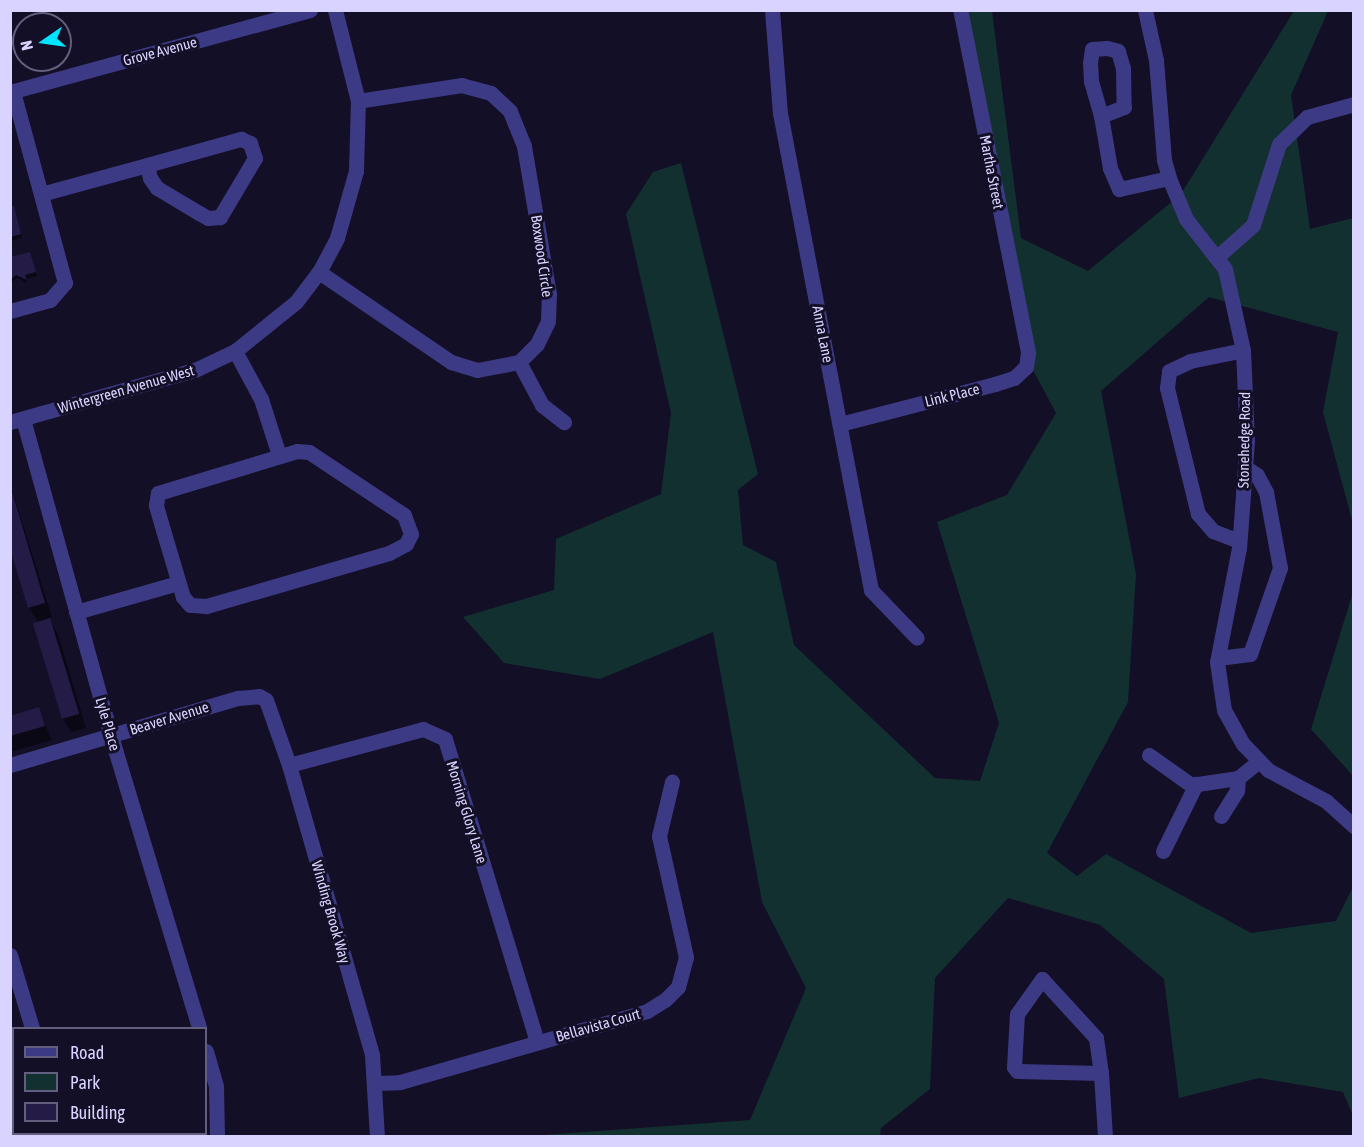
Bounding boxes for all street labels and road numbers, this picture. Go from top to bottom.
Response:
street label: Grove Avenue [121,33,199,69]
street label: Martha Street [976,134,1008,210]
street label: Boxwood Circle [527,214,557,298]
street label: Anna Lane [809,304,837,364]
street label: Wintergreen Avenue West [56,361,196,417]
street label: Link Place [923,380,981,410]
street label: Stonehedge Road [1234,392,1254,488]
street label: Lyle Place [92,695,124,753]
street label: Beaver Avenue [127,697,211,739]
street label: Morning Glory Lane [443,759,491,865]
street label: Winding Brook Way [308,859,354,965]
street label: Bellavista Court [554,1004,642,1046]

